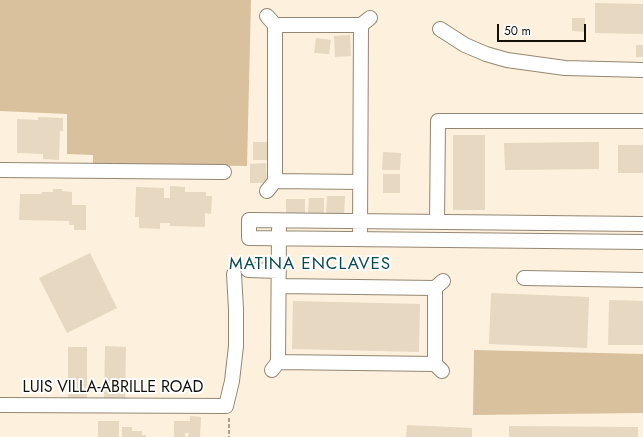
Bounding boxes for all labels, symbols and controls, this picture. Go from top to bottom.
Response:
scale bar [499,16,588,42]
text: 50 m [504,22,531,40]
district label: MATINA ENCLAVES [229,255,391,275]
street label: LUIS VILLA-ABRILLE ROAD [23,378,203,398]

